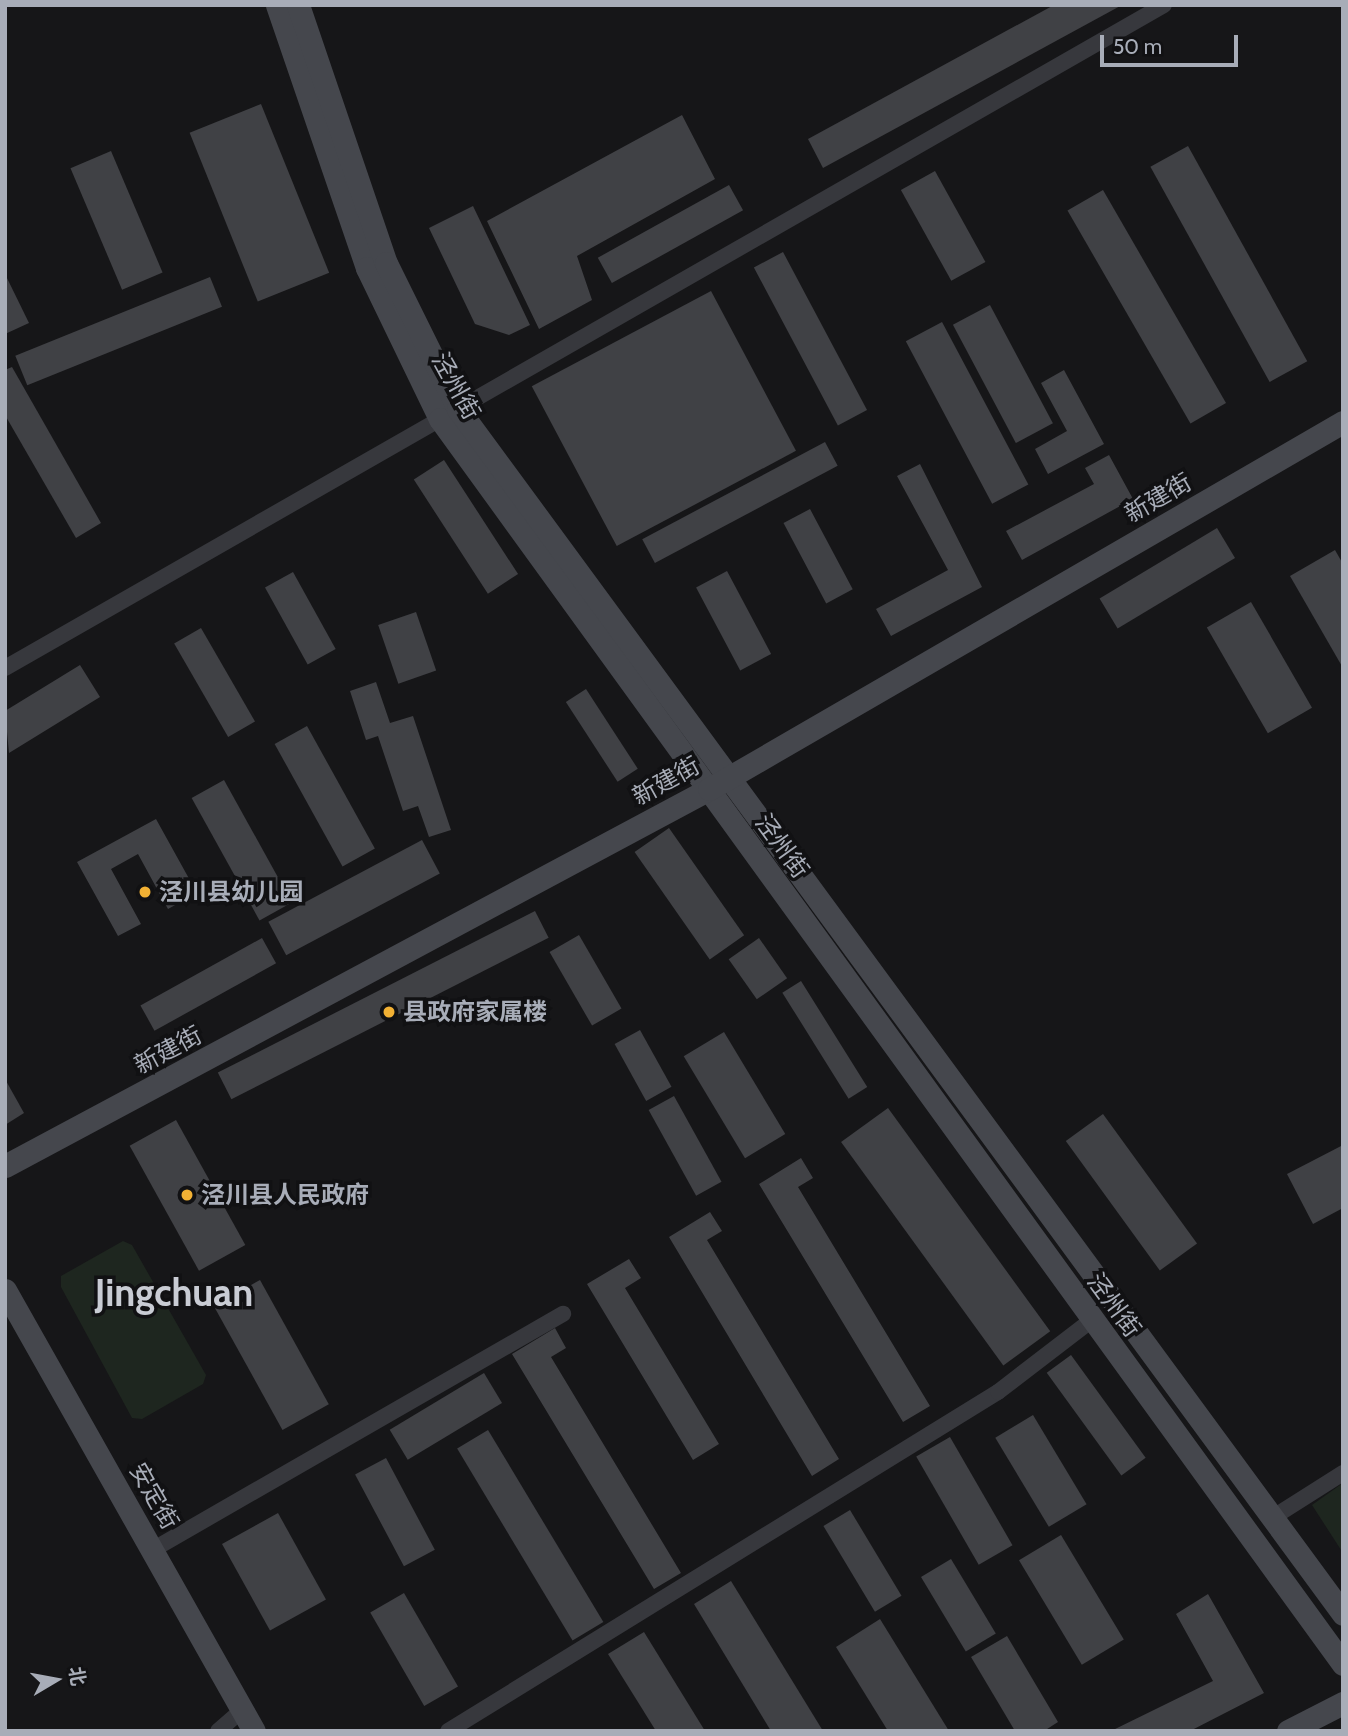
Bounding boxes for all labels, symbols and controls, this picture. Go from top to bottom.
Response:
scale bar [1103,21,1241,65]
text: 50 m [1113,34,1162,59]
street label: 泾州街 [426,348,486,424]
street label: 新建街 [1120,468,1196,528]
street label: 新建街 [628,751,704,811]
street label: 泾州街 [749,808,815,884]
place label: 泾川县幼儿园 [159,878,303,906]
marker: 泾川县幼儿园 [137,884,153,900]
place label: 县政府家属楼 [403,998,547,1026]
marker: 县政府家属楼 [381,1004,397,1020]
street label: 新建街 [129,1020,207,1080]
place label: 泾川县人民政府 [201,1181,369,1209]
marker: 泾川县人民政府 [179,1187,195,1203]
street label: 泾州街 [1081,1267,1147,1343]
district label: Jingchuan [95,1270,253,1316]
street label: 安定街 [124,1458,184,1534]
north arrow [21,1645,91,1715]
text: 北 [64,1665,90,1688]

